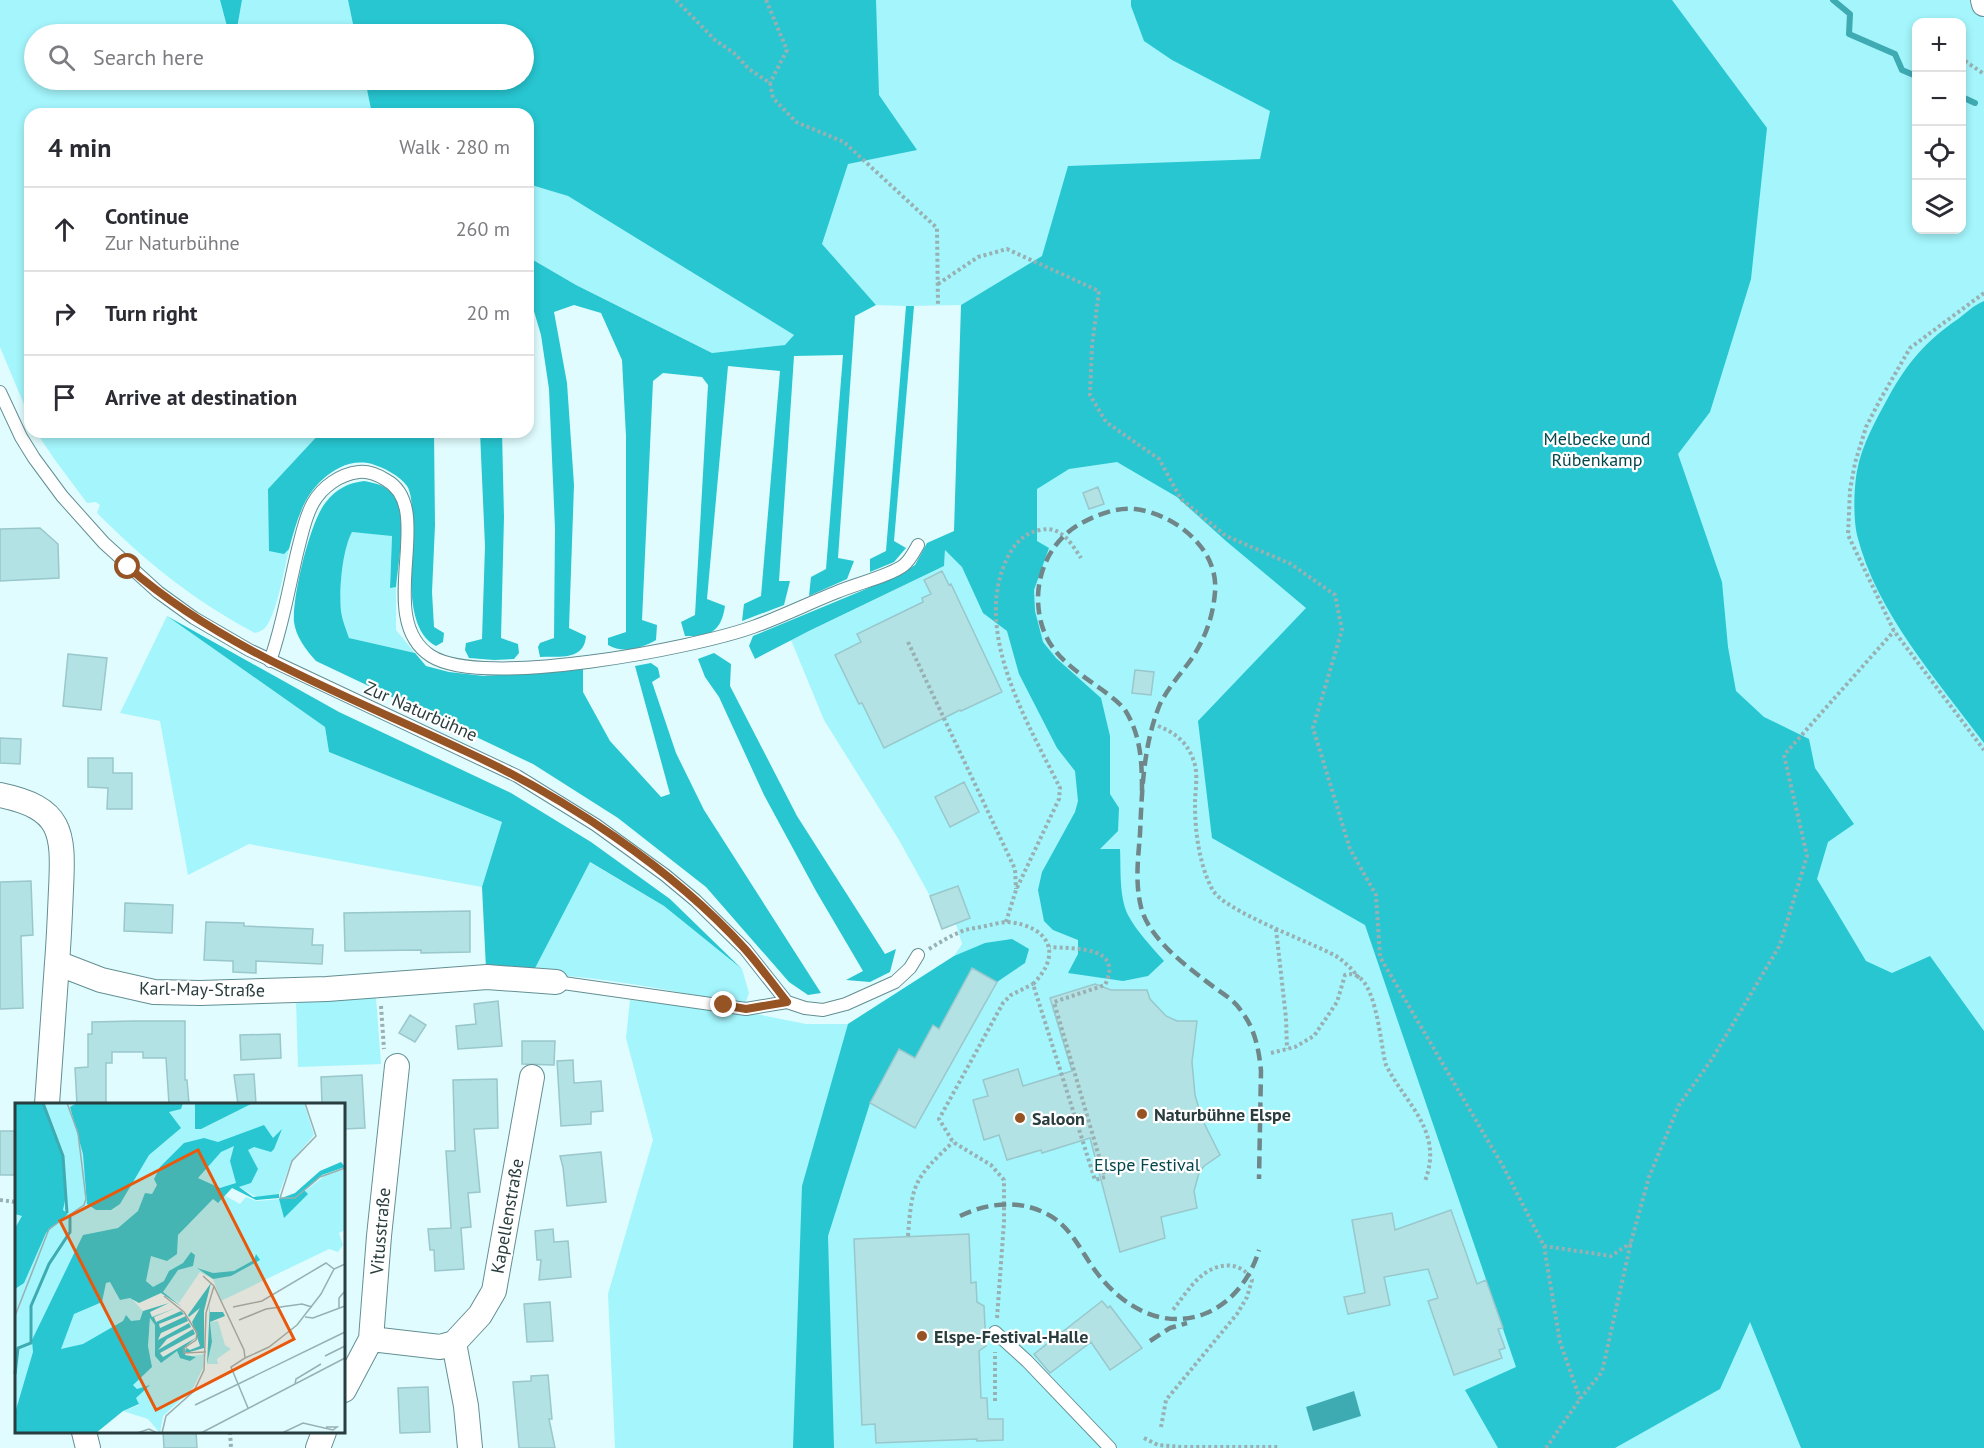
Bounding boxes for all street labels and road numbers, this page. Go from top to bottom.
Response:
street label: Zur Naturbühne [361,676,481,746]
street label: Karl-May-Straße [139,976,265,1002]
street label: Kapellenstraße [486,1157,528,1275]
street label: Vitusstraße [365,1187,395,1276]

